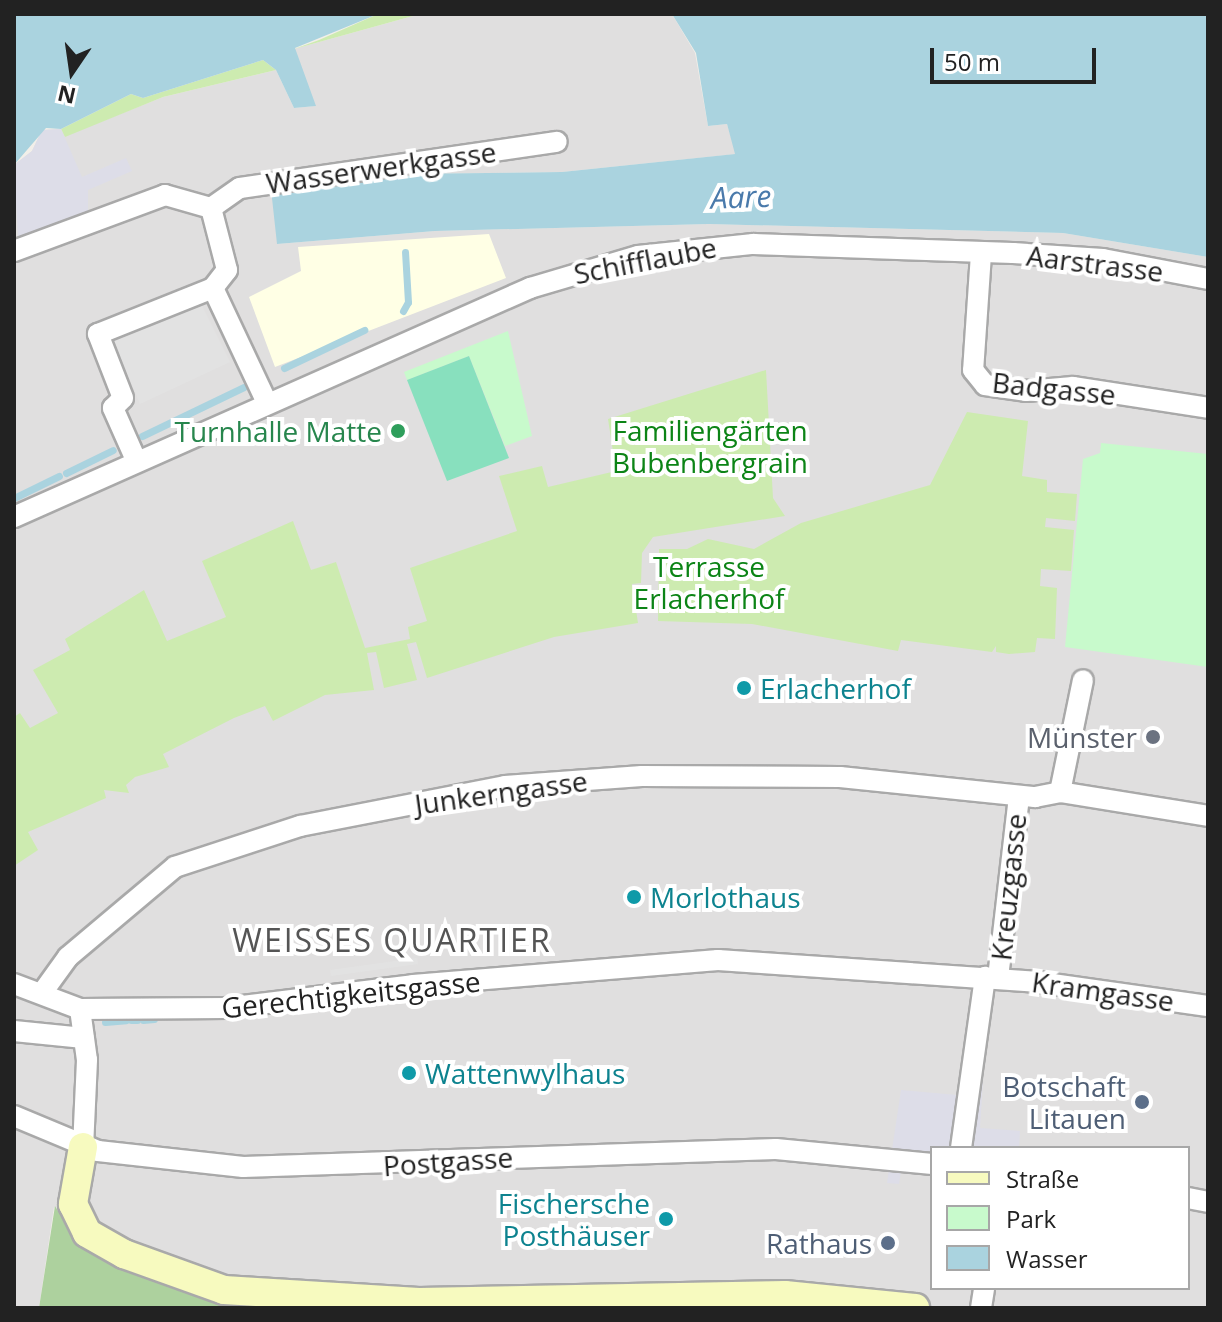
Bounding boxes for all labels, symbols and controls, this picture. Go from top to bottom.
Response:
north arrow [32,32,112,112]
scale bar [934,32,1100,82]
text: 50 m [944,45,1000,78]
text: N [55,79,79,112]
street label: Wasserwerkgasse [264,134,498,200]
water label: Aare [710,178,772,216]
street label: Schifflaube [571,230,719,290]
street label: Aarstrasse [1025,238,1165,288]
street label: Badgasse [991,365,1117,411]
park label: Familiengärten Bubenbergrain [612,413,808,479]
place label: Turnhalle Matte [175,414,382,448]
marker: Turnhalle Matte [389,422,407,440]
park label: Terrasse Erlacherhof [634,549,784,615]
place label: Erlacherhof [760,671,911,705]
marker: Erlacherhof [735,679,753,697]
place label: Münster [1027,720,1137,754]
marker: Münster [1144,728,1162,746]
street label: Junkerngasse [412,763,590,821]
street label: Kreuzgasse [984,812,1032,962]
place label: Morlothaus [650,880,801,914]
marker: Morlothaus [625,888,643,906]
district label: WEISSES QUARTIER [232,921,552,959]
street label: Gerechtigkeitsgasse [220,964,482,1024]
street label: Kramgasse [1030,964,1176,1018]
place label: Wattenwylhaus [425,1056,625,1090]
marker: Wattenwylhaus [400,1064,418,1082]
place label: Botschaft Litauen [1002,1069,1126,1135]
marker: Botschaft Litauen [1133,1093,1151,1111]
street label: Postgasse [382,1140,514,1182]
legend [930,1146,1190,1290]
text: Straße [1006,1162,1079,1195]
place label: Fischersche Posthäuser [498,1186,650,1252]
text: Park [1006,1202,1056,1235]
marker: Fischersche Posthäuser [657,1210,675,1228]
place label: Rathaus [766,1226,872,1260]
marker: Rathaus [879,1234,897,1252]
text: Wasser [1006,1242,1088,1275]

